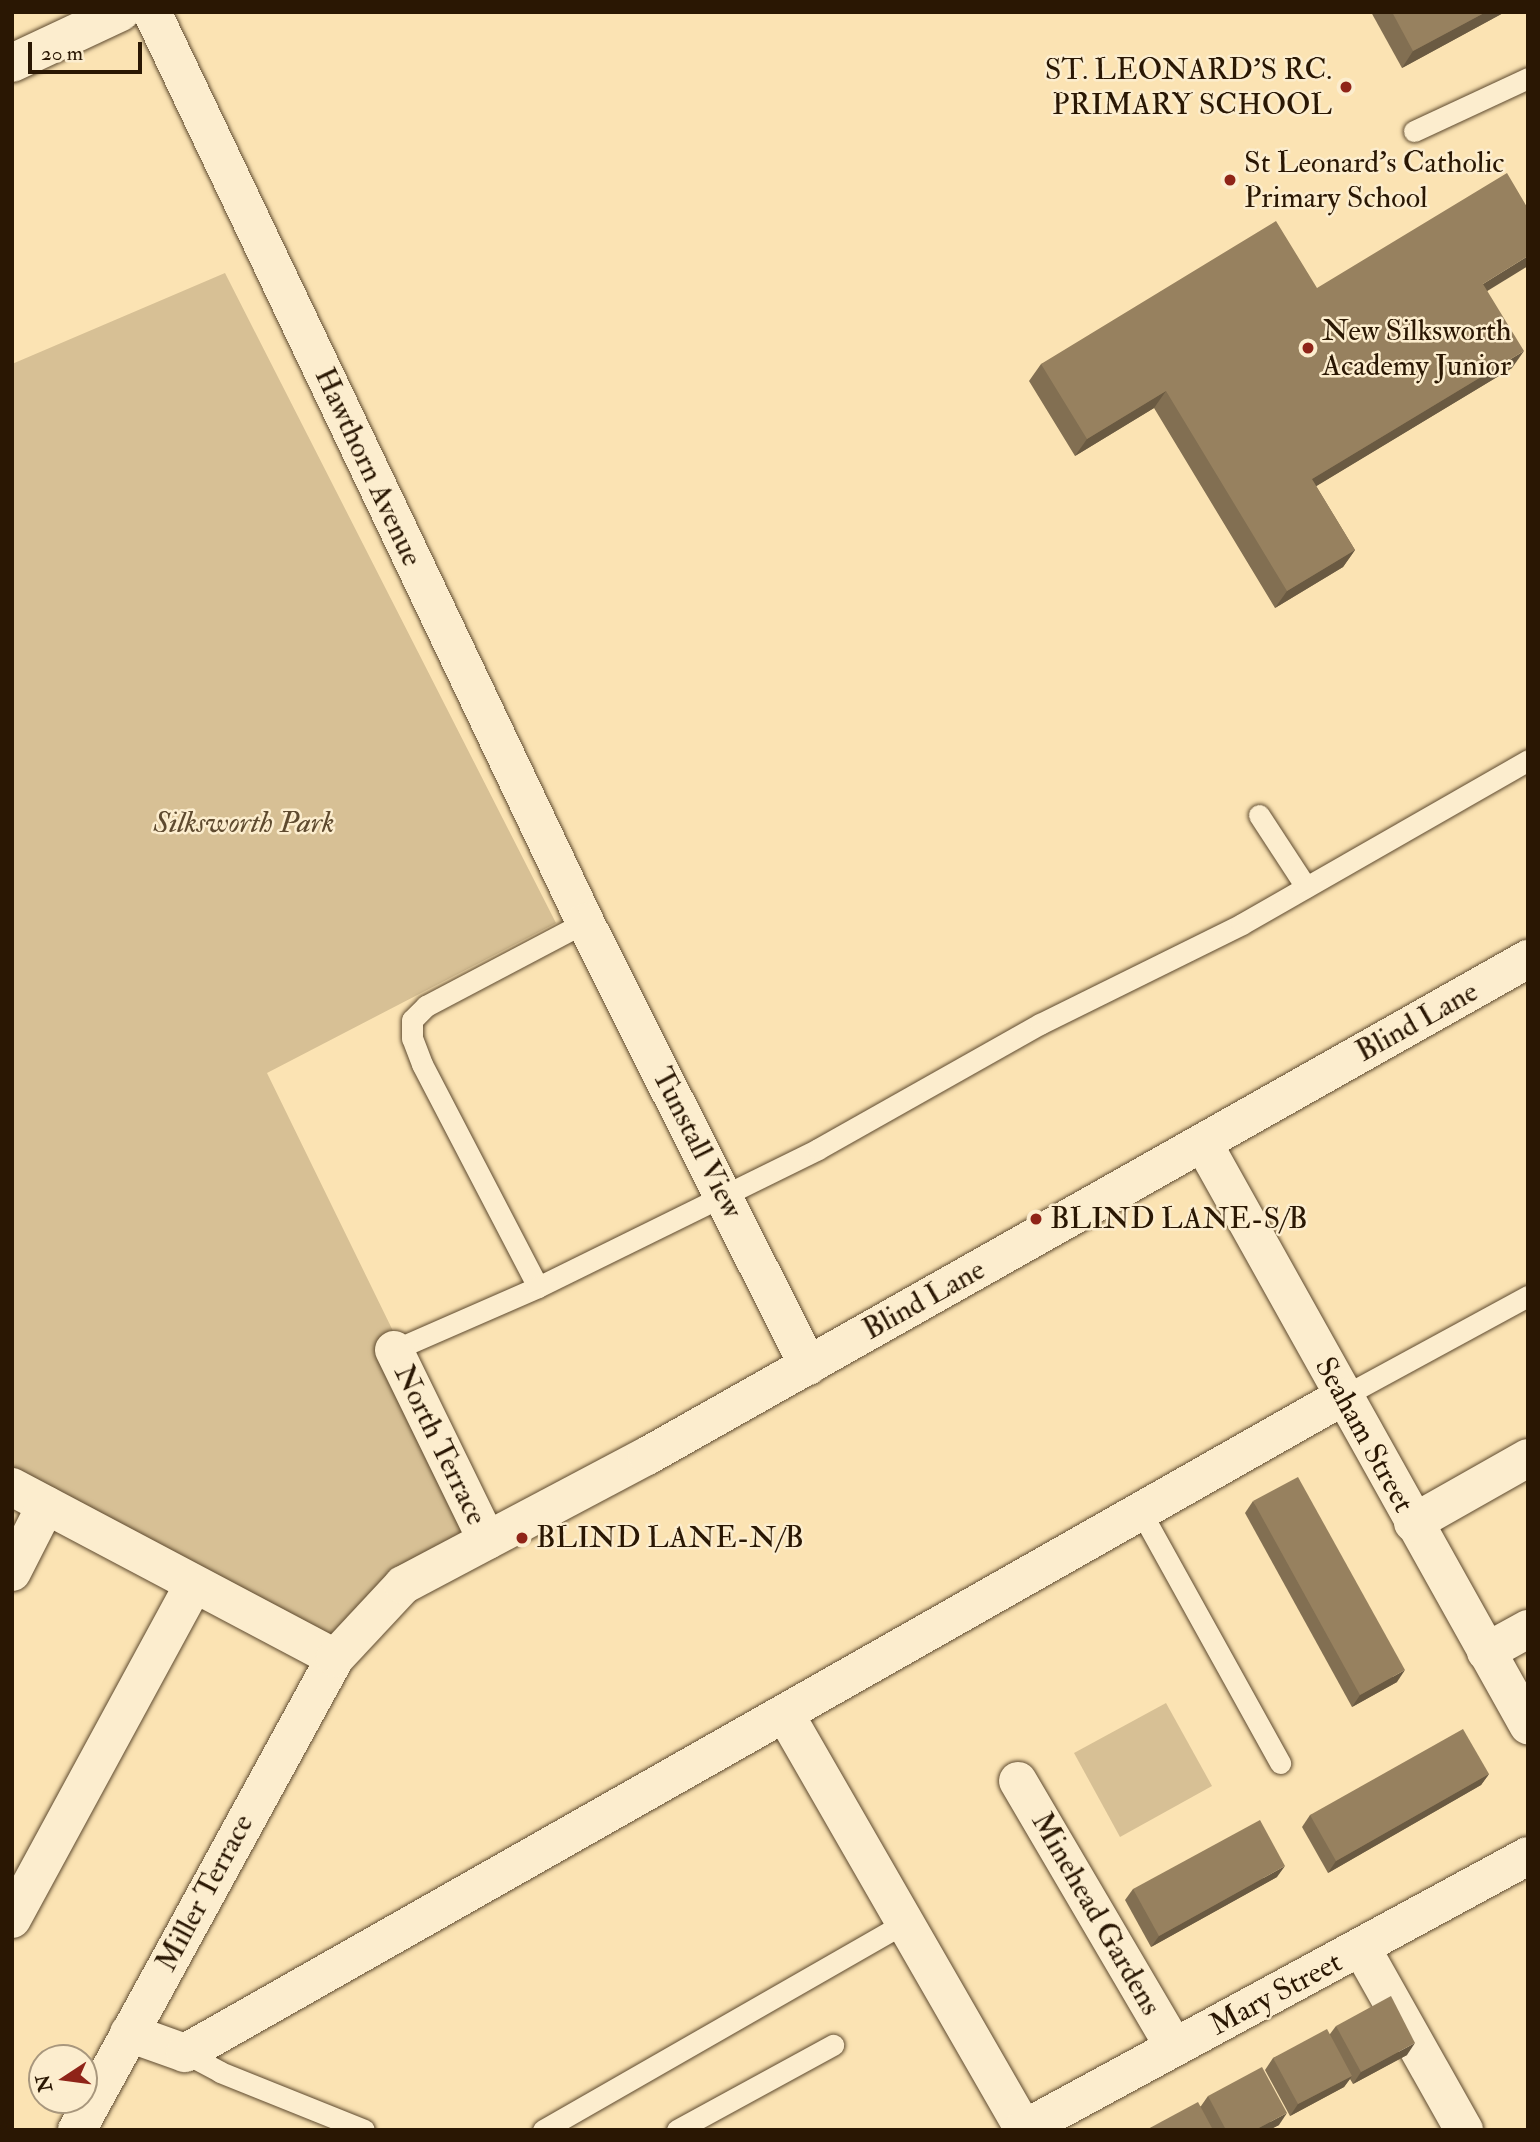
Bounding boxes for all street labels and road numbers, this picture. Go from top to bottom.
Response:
street label: Hawthorn Avenue [306,362,430,572]
street label: Blind Lane [1350,974,1484,1070]
street label: Tunstall View [644,1062,750,1224]
street label: Blind Lane [857,1252,991,1348]
street label: Seaham Street [1307,1351,1421,1519]
street label: North Terrace [386,1359,494,1531]
street label: Minehead Gardens [1023,1806,1169,2022]
street label: Miller Terrace [149,1808,261,1978]
street label: Mary Street [1204,1944,1348,2044]

